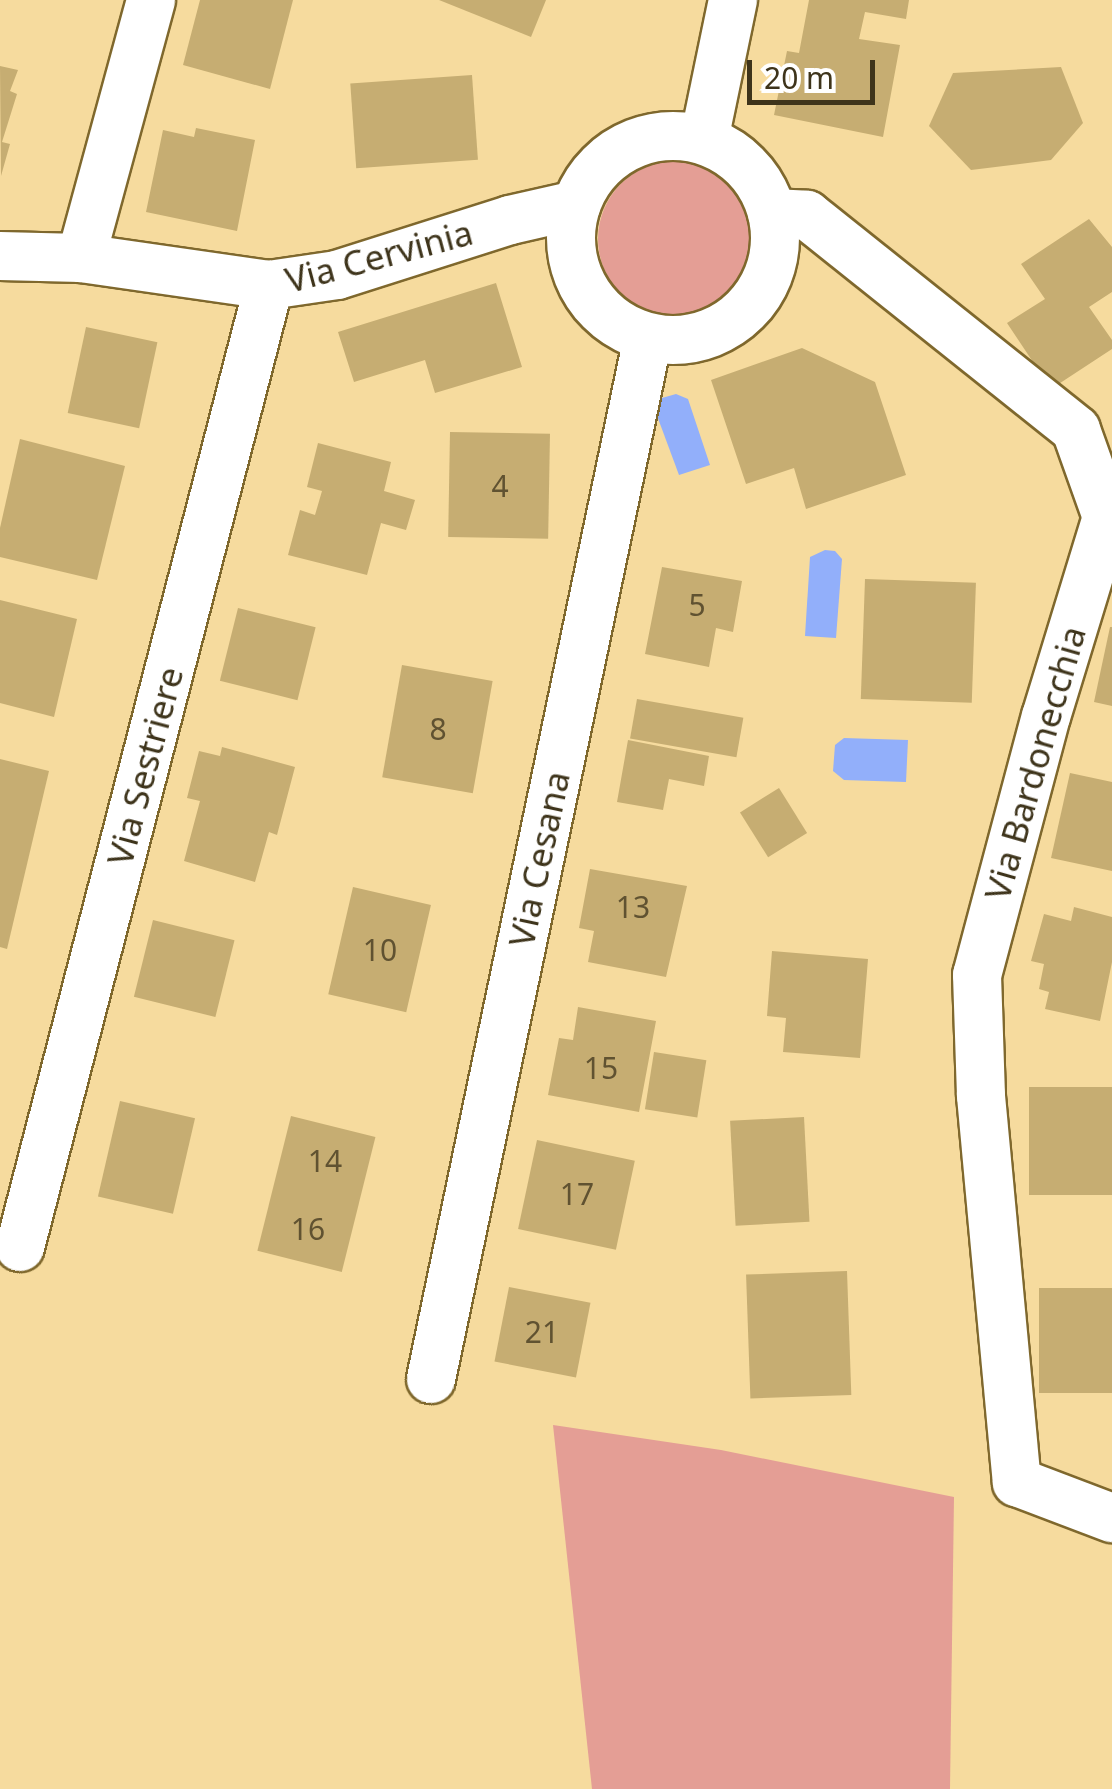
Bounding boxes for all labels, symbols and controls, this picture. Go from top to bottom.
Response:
scale bar [752,40,880,102]
text: 20 m [764,57,834,98]
street label: Via Cervinia [281,211,477,301]
house number: 4 [491,468,509,504]
house number: 5 [688,587,706,623]
street label: Via Bardonecchia [976,621,1094,905]
street label: Via Sestriere [98,662,192,870]
house number: 8 [429,711,447,747]
street label: Via Cesana [500,767,578,951]
house number: 13 [616,889,650,925]
house number: 10 [363,932,397,968]
house number: 15 [584,1050,618,1086]
house number: 14 [308,1143,342,1179]
house number: 17 [560,1176,594,1212]
house number: 16 [291,1211,325,1247]
house number: 21 [525,1314,559,1350]

